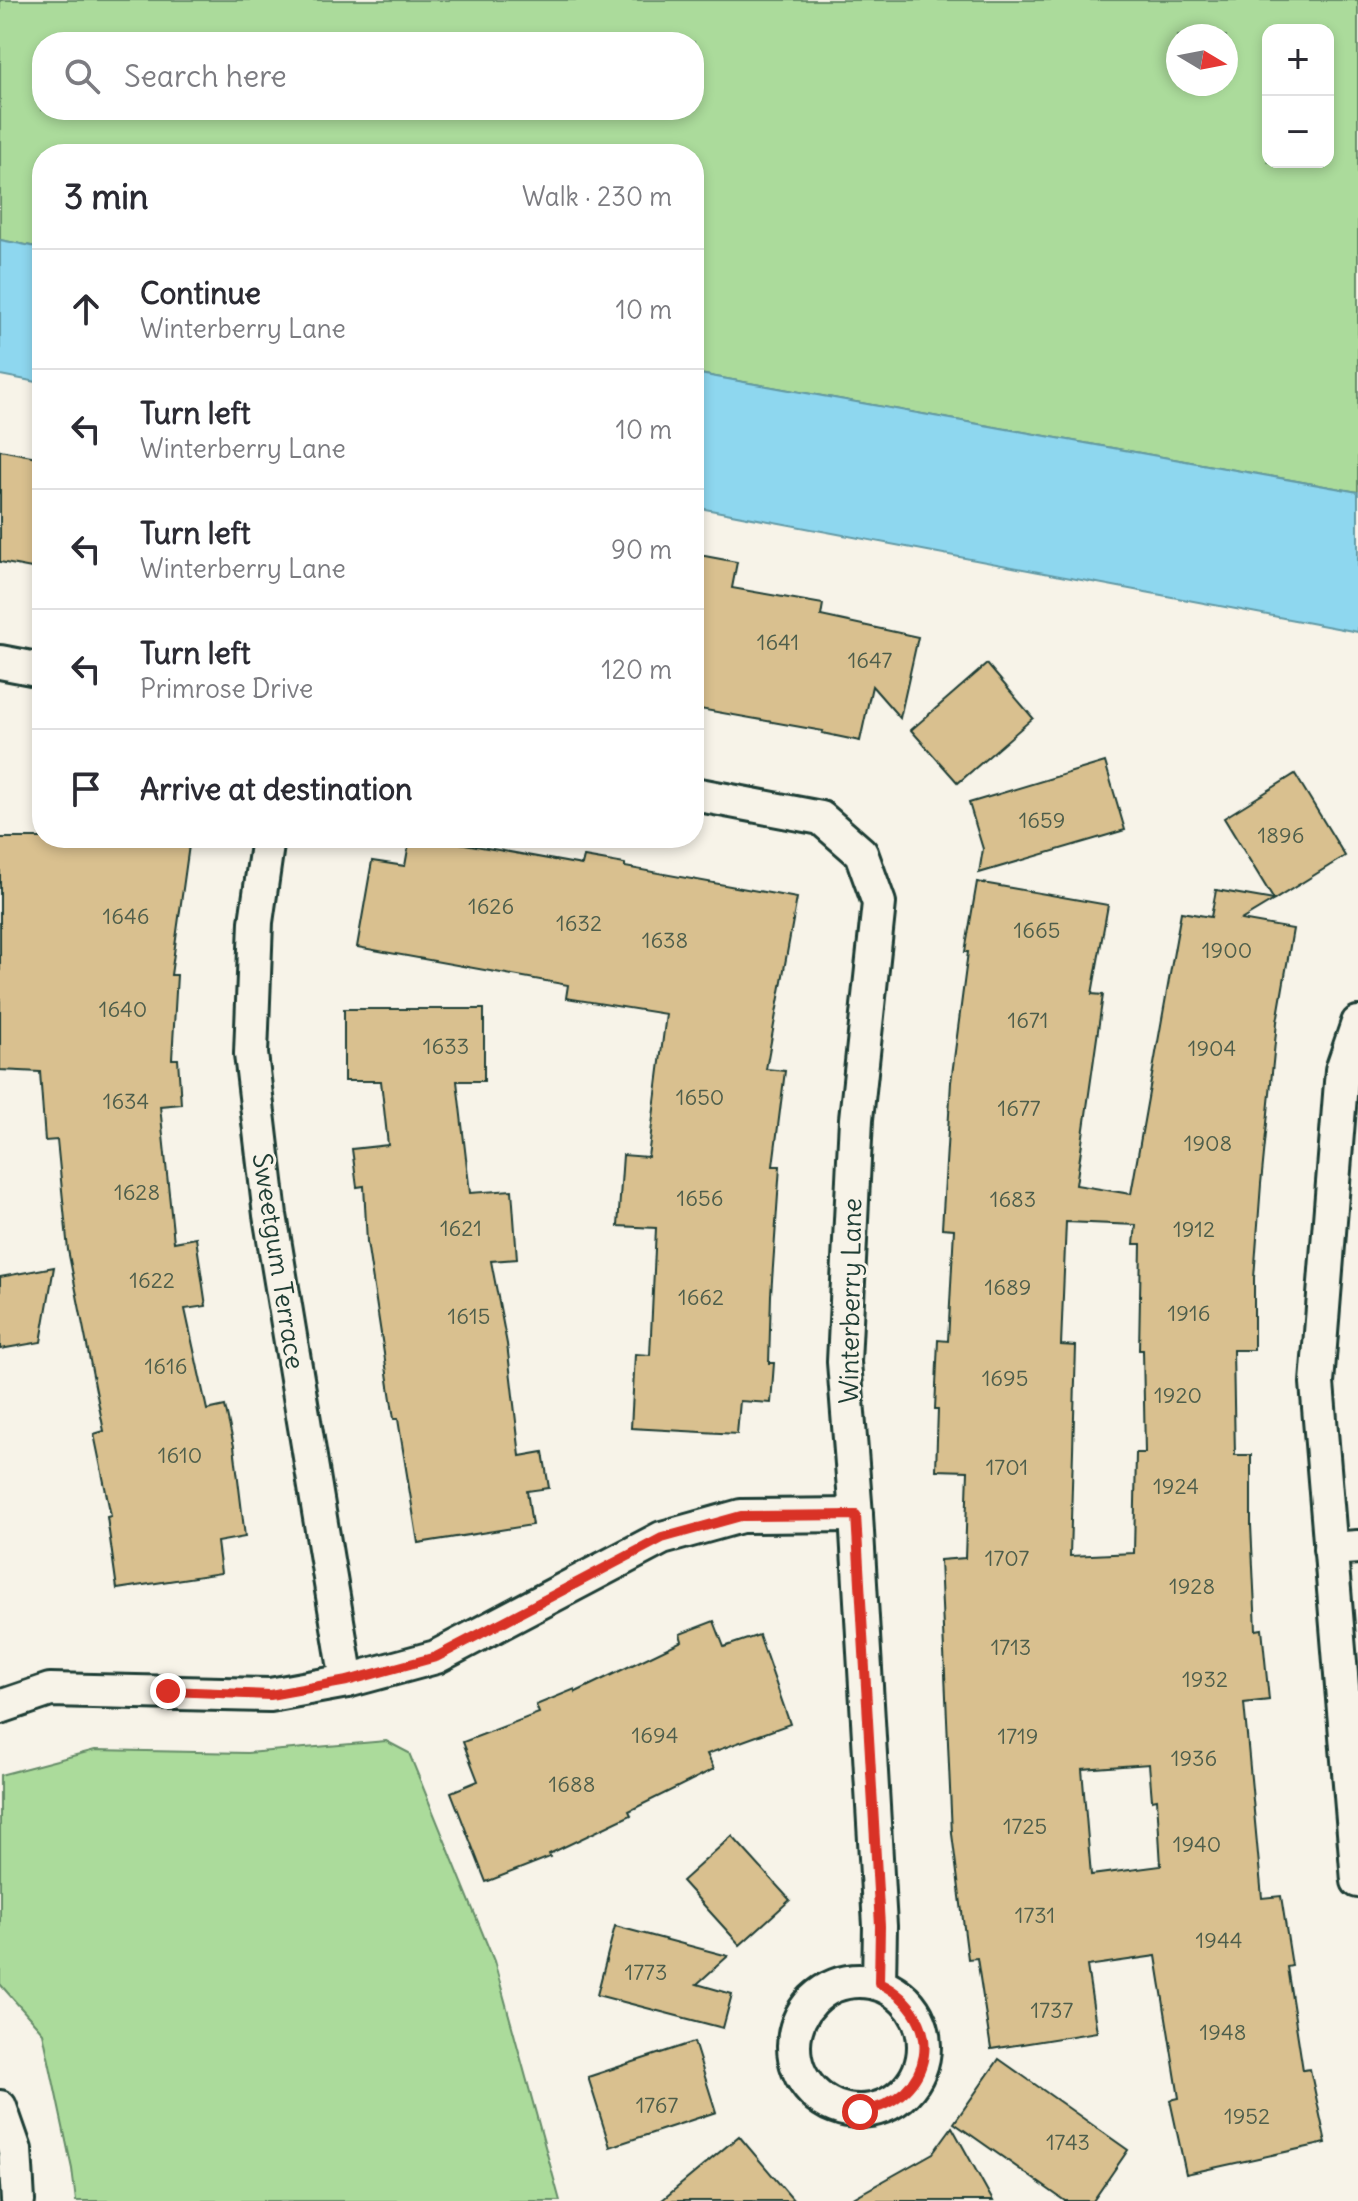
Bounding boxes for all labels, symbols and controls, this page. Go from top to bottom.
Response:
north arrow [1166,24,1238,96]
map controls [1262,24,1334,168]
button: + [1262,24,1334,96]
search box [32,32,704,120]
icon: search [60,54,104,98]
text: Search here [124,57,287,95]
button: − [1262,96,1334,168]
text: 3 min [64,175,149,218]
text: Walk · 230 m [522,180,672,213]
text: Continue [140,274,261,312]
icon: ahead [64,287,108,331]
text: 10 m [616,293,672,326]
text: Winterberry Lane [140,312,346,345]
text: Turn left [140,394,251,432]
icon: left [64,407,108,451]
text: 10 m [616,413,672,446]
text: Winterberry Lane [140,432,346,465]
text: Turn left [140,514,251,552]
icon: left [64,527,108,571]
text: 90 m [611,533,672,566]
text: Winterberry Lane [140,552,346,585]
house number: 1641 [757,628,799,656]
text: Turn left [140,634,251,672]
house number: 1647 [848,646,893,674]
icon: left [64,647,108,691]
text: 120 m [601,653,672,686]
text: Primrose Drive [140,672,313,705]
icon: arrive [64,767,108,811]
text: Arrive at destination [140,770,412,808]
house number: 1659 [1019,806,1065,834]
house number: 1896 [1258,821,1304,849]
house number: 1626 [468,892,514,920]
house number: 1646 [103,902,149,930]
house number: 1632 [556,909,602,937]
house number: 1665 [1014,916,1060,944]
house number: 1638 [642,926,688,954]
house number: 1900 [1202,936,1252,964]
house number: 1640 [99,995,147,1023]
house number: 1671 [1008,1006,1048,1034]
house number: 1633 [423,1032,469,1060]
house number: 1904 [1188,1034,1236,1062]
house number: 1650 [676,1083,724,1111]
house number: 1634 [103,1087,149,1115]
house number: 1677 [998,1094,1041,1122]
house number: 1908 [1184,1129,1232,1157]
street label: Sweetgum Terrace [246,1151,312,1371]
house number: 1628 [114,1178,160,1206]
house number: 1656 [677,1184,723,1212]
house number: 1683 [990,1185,1036,1213]
street label: Winterberry Lane [832,1198,868,1404]
house number: 1621 [440,1214,482,1242]
house number: 1912 [1173,1215,1215,1243]
house number: 1622 [129,1266,175,1294]
house number: 1689 [985,1273,1031,1301]
house number: 1662 [678,1283,724,1311]
house number: 1916 [1168,1299,1210,1327]
house number: 1615 [448,1302,490,1330]
house number: 1616 [145,1352,187,1380]
house number: 1695 [982,1364,1028,1392]
house number: 1920 [1154,1381,1202,1409]
house number: 1610 [158,1441,202,1469]
house number: 1701 [986,1453,1028,1481]
house number: 1924 [1153,1472,1199,1500]
house number: 1707 [985,1544,1029,1572]
house number: 1928 [1169,1572,1215,1600]
house number: 1713 [991,1633,1031,1661]
house number: 1932 [1182,1665,1228,1693]
route end [150,1673,186,1709]
house number: 1694 [632,1721,678,1749]
house number: 1719 [998,1722,1038,1750]
house number: 1936 [1171,1744,1217,1772]
house number: 1688 [549,1770,595,1798]
house number: 1725 [1003,1812,1047,1840]
house number: 1940 [1173,1830,1221,1858]
house number: 1731 [1015,1901,1055,1929]
house number: 1944 [1196,1926,1242,1954]
house number: 1773 [625,1958,667,1986]
house number: 1737 [1031,1996,1074,2024]
house number: 1948 [1200,2018,1246,2046]
house number: 1767 [636,2091,679,2119]
route start [842,2094,878,2130]
house number: 1952 [1224,2102,1270,2130]
house number: 1743 [1046,2128,1090,2156]

